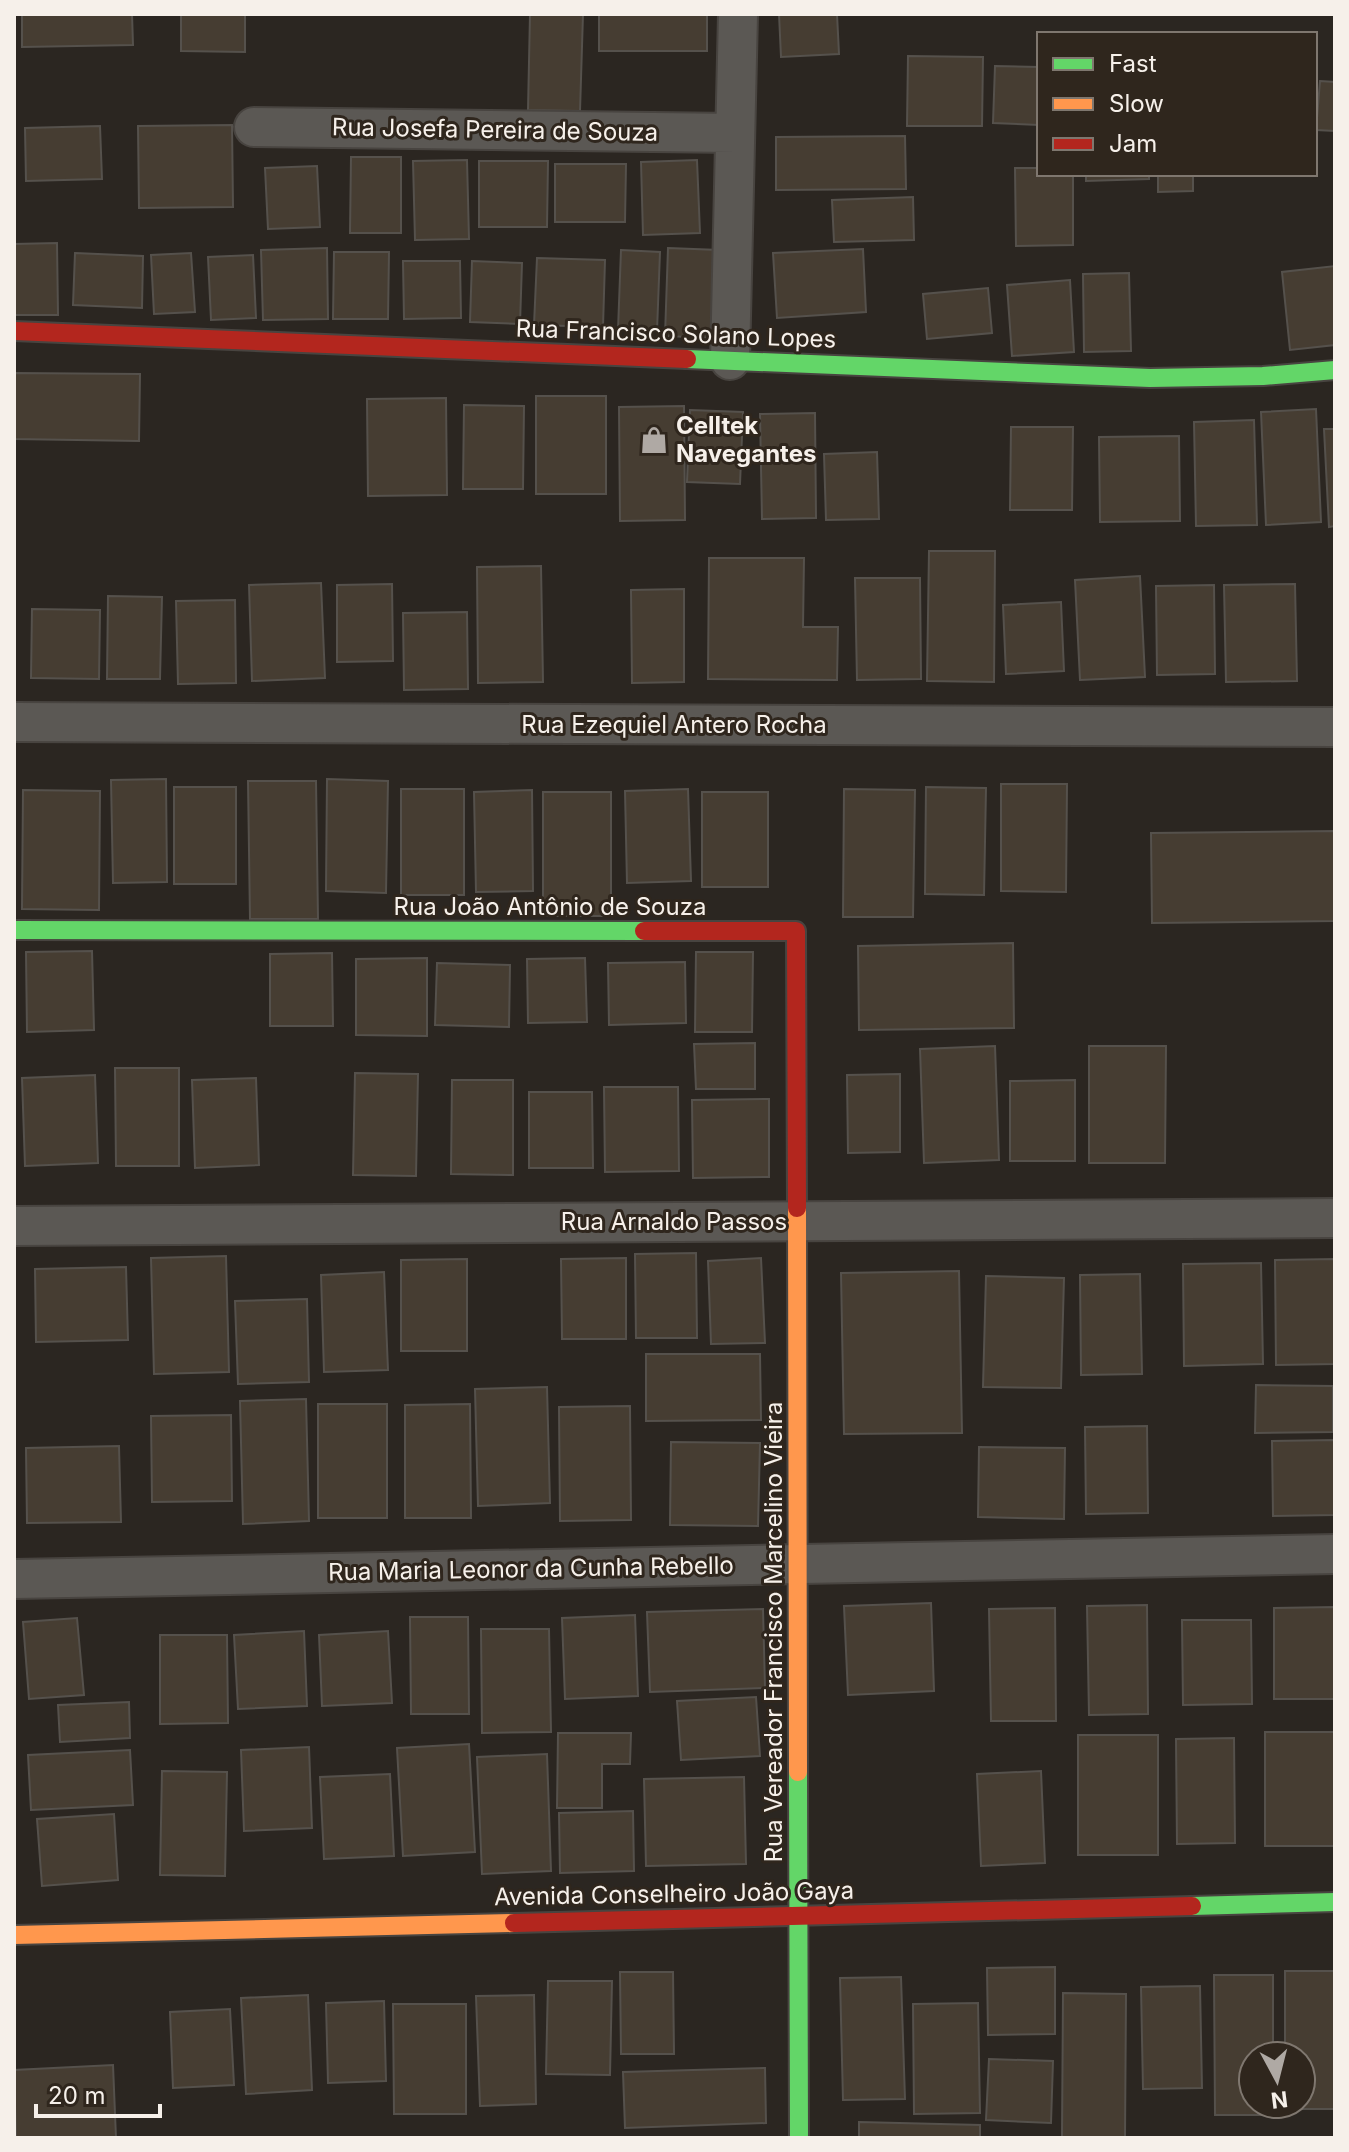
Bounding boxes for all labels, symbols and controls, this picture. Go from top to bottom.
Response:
legend [1037,32,1317,176]
text: Fast [1109,49,1157,78]
text: Slow [1109,89,1164,118]
street label: Rua Josefa Pereira de Souza [332,112,658,147]
text: Jam [1109,129,1157,158]
street label: Rua Francisco Solano Lopes [515,313,837,354]
place label: Celltek Navegantes [676,411,816,468]
shop icon: Celltek Navegantes [639,425,669,455]
street label: Rua Ezequiel Antero Rocha [521,710,827,739]
street label: Rua João Antônio de Souza [394,892,706,921]
street label: Rua Arnaldo Passos [561,1207,787,1236]
street label: Rua Vereador Francisco Marcelino Vieira [759,1402,788,1862]
street label: Rua Maria Leonor da Cunha Rebello [328,1550,734,1587]
street label: Avenida Conselheiro João Gaya [494,1876,854,1911]
north arrow [1237,2040,1317,2120]
scale bar [36,2068,160,2118]
text: 20 m [48,2081,106,2110]
text: N [1270,2086,1289,2114]

